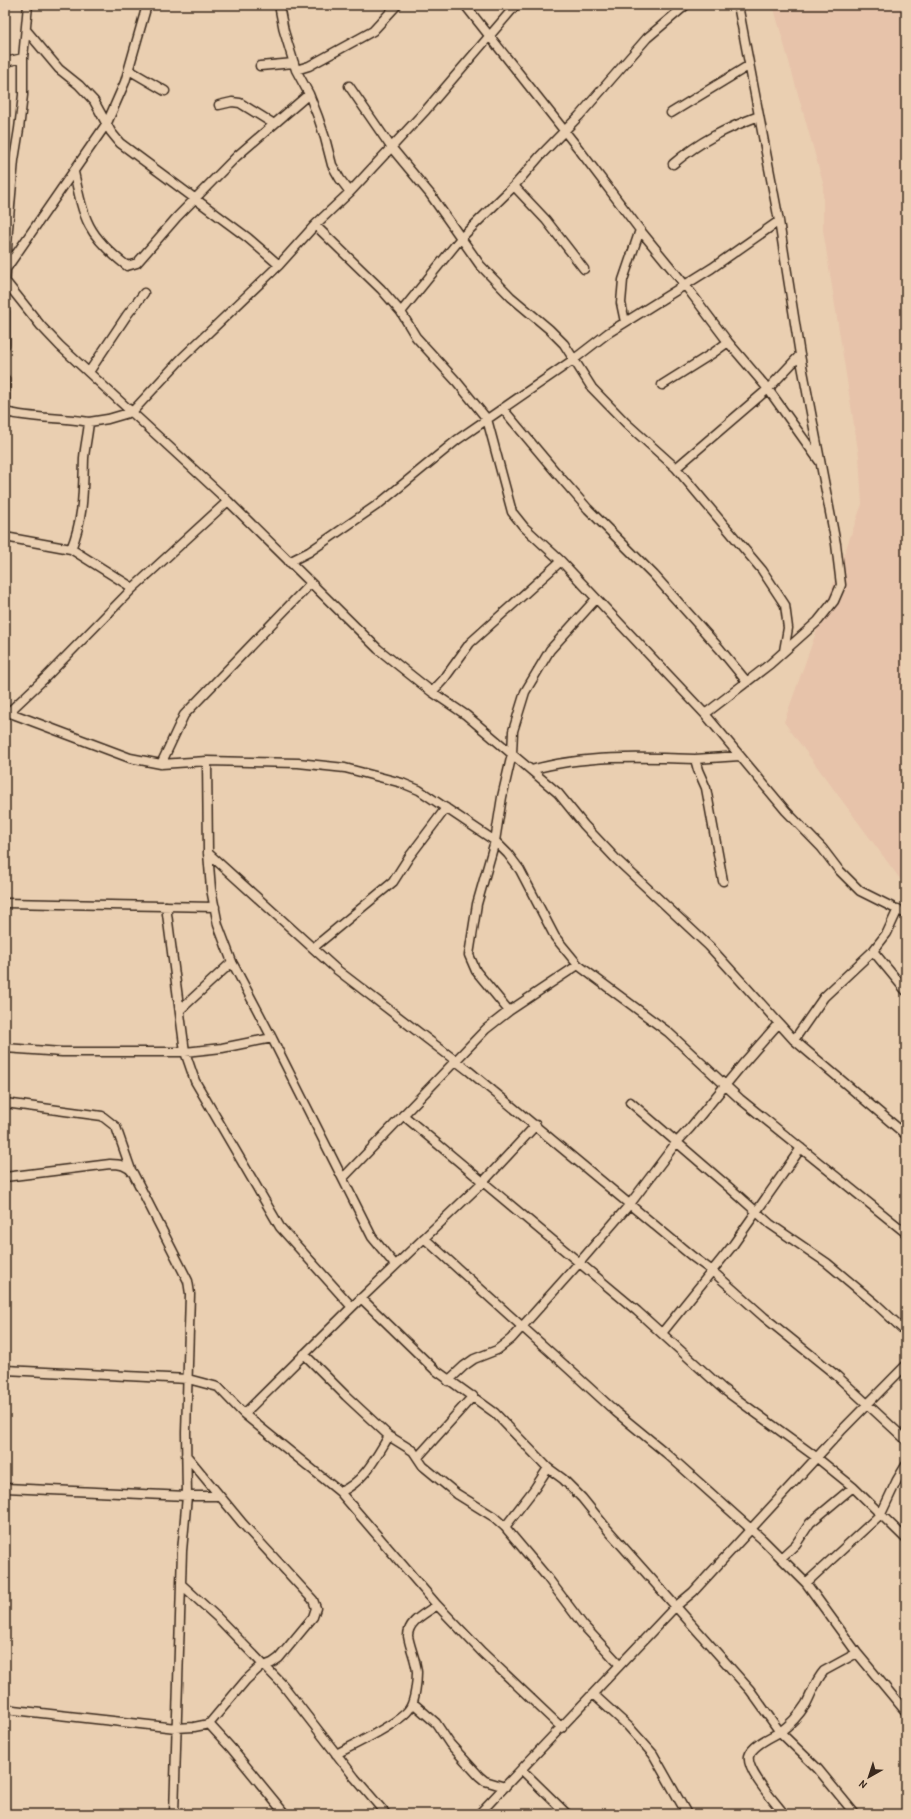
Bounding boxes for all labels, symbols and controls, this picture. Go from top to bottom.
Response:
north arrow [849,1757,889,1797]
text: N [856,1777,869,1792]

